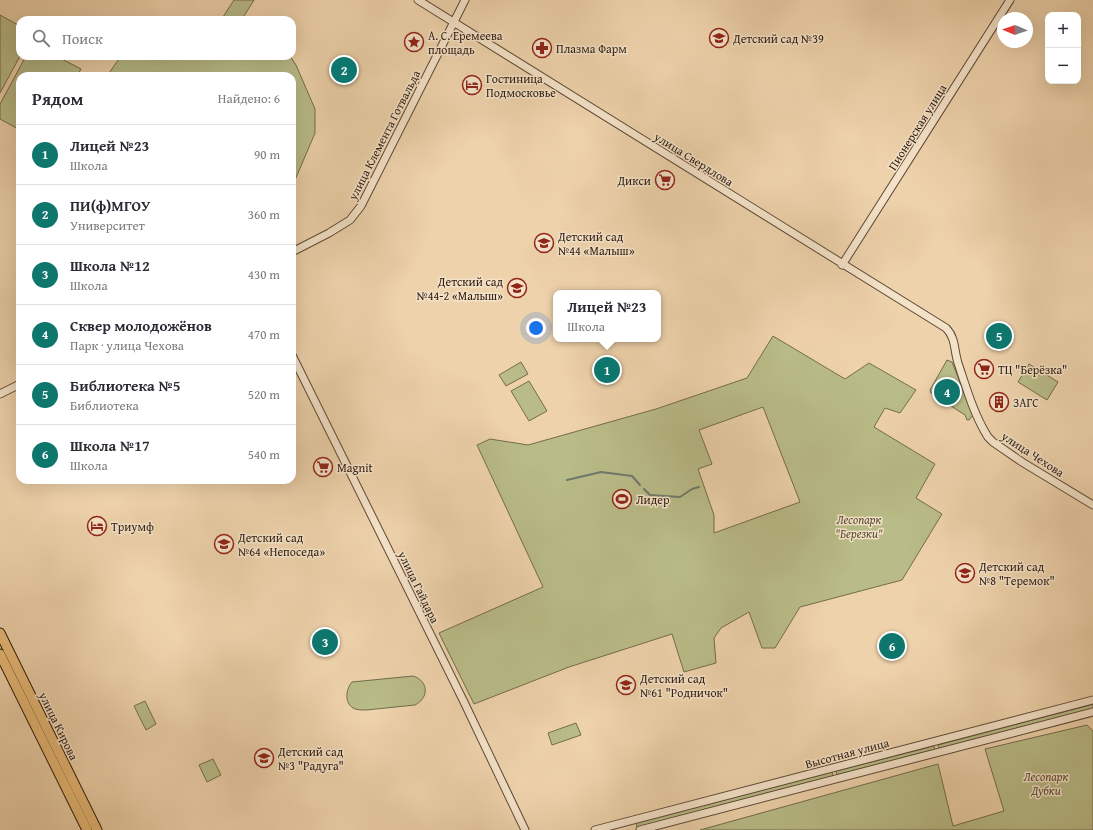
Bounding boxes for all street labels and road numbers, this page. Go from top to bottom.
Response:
street label: улица Клемента Готвальда [343,67,424,204]
street label: Пионерская улица [884,80,950,173]
street label: улица Свердлова [650,127,737,190]
street label: улица Чехова [997,427,1068,481]
street label: улица Гайдара [394,547,444,626]
street label: улица Кирова [35,688,83,763]
street label: Высотная улица [803,734,891,772]

